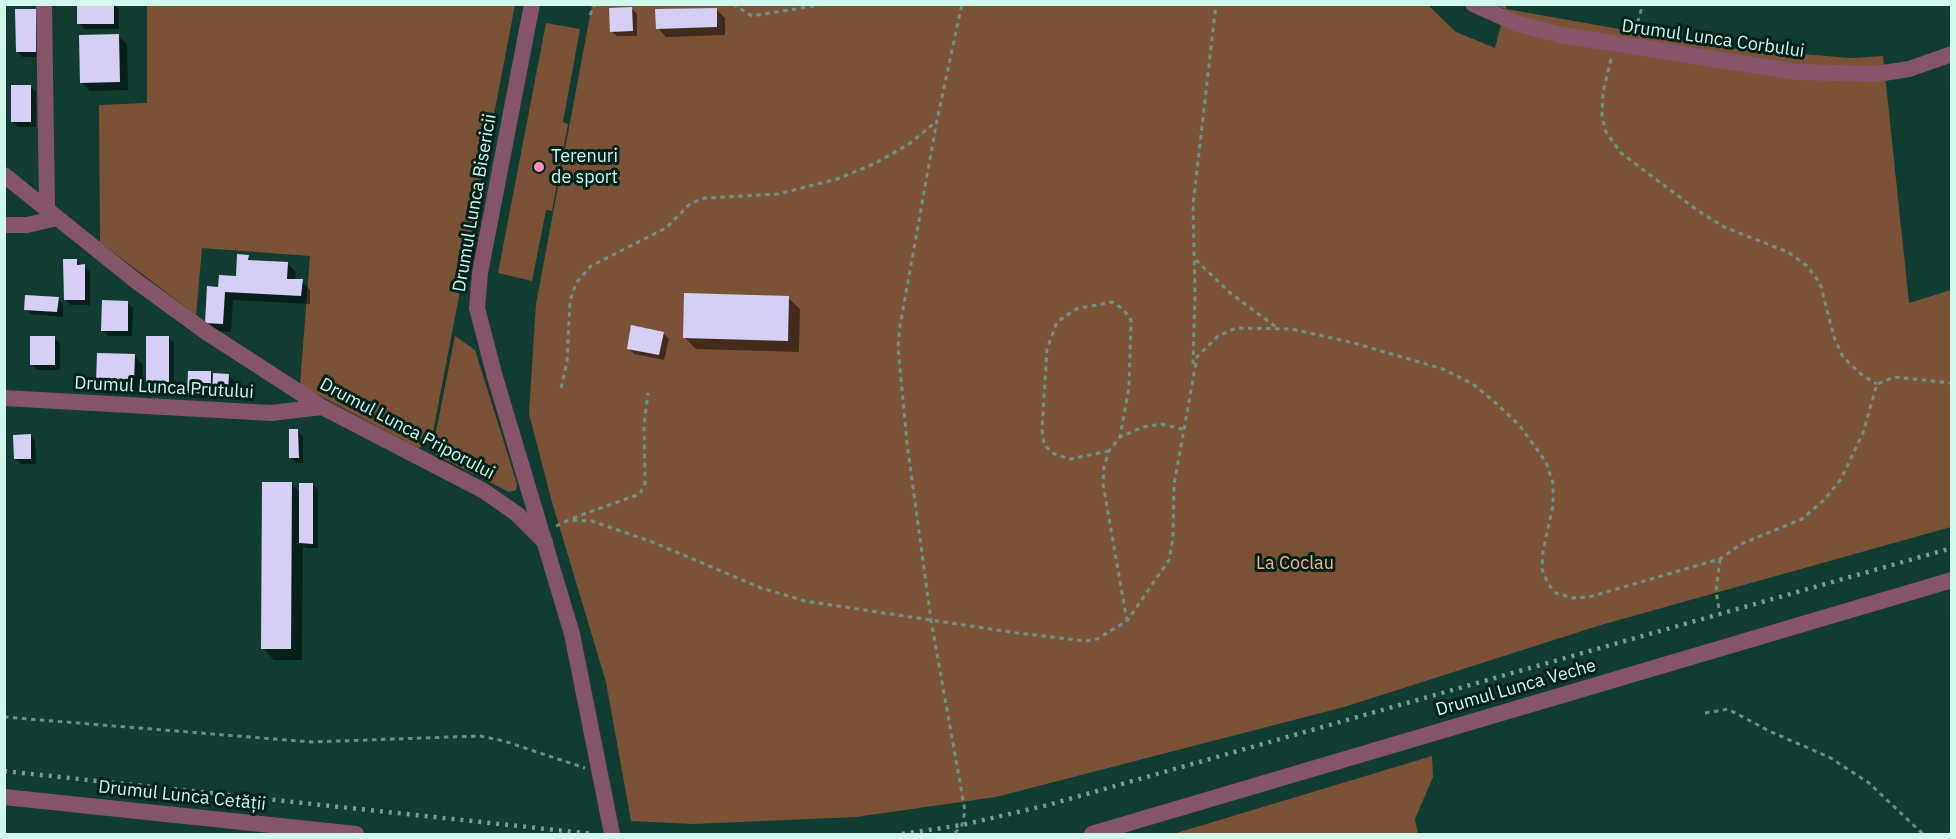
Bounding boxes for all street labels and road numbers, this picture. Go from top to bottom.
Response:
street label: Drumul Lunca Corbului [1620,15,1806,63]
street label: Drumul Lunca Bisericii [449,112,501,294]
street label: Drumul Lunca Prutului [74,373,254,403]
street label: Drumul Lunca Priporului [316,374,498,484]
street label: Drumul Lunca Veche [1433,655,1599,721]
street label: Drumul Lunca Cetății [97,776,267,816]

